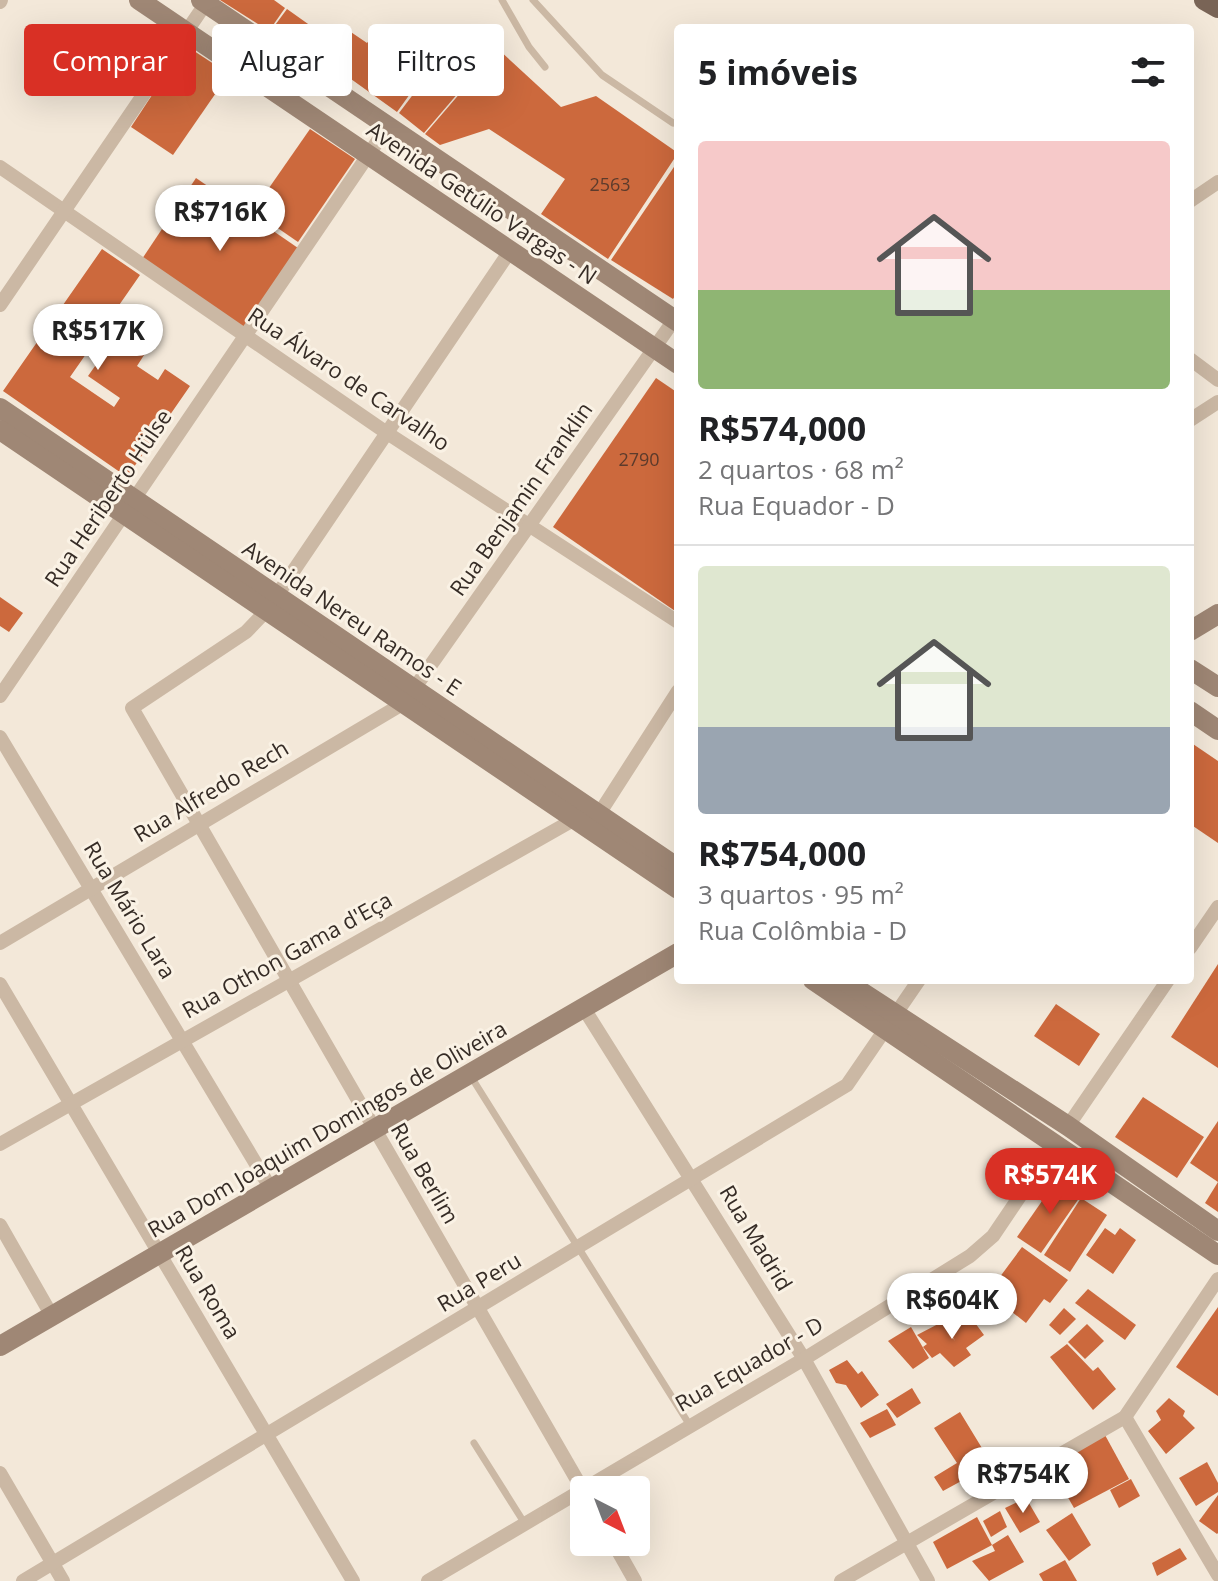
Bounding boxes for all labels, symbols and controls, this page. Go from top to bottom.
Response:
chip: Comprar [24,24,196,96]
chip: Alugar [212,24,352,96]
chip: Filtros [368,24,504,96]
text: 5 imóveis [698,49,858,95]
icon: filters [1126,50,1170,94]
street label: Avenida Getúlio Vargas - N [362,114,603,291]
house number: 2563 [589,172,631,196]
pin: R$716K [155,185,285,253]
text: R$716K [173,193,267,229]
icon: home [862,193,1006,337]
street label: Rua Álvaro de Carvalho [243,299,456,457]
pin: R$517K [33,304,163,372]
text: R$517K [51,312,145,348]
street label: Rua Benjamin Franklin [442,396,598,601]
street label: Rua Heriberto Hülse [37,403,178,592]
text: R$574,000 [698,405,866,451]
house number: 2790 [618,447,660,471]
text: 2 quartos · 68 m² [698,451,904,487]
text: Rua Equador - D [698,487,895,523]
street label: Avenida Nereu Ramos - E [237,533,468,702]
icon: home [862,618,1006,762]
street label: Rua Alfredo Rech [128,732,293,848]
text: R$754,000 [698,830,866,876]
street label: Rua Mário Lara [78,835,184,984]
text: 3 quartos · 95 m² [698,876,904,912]
street label: Rua Othon Gama d'Eça [176,884,397,1024]
text: Rua Colômbia - D [698,912,907,948]
street label: Rua Dom Joaquim Domingos de Oliveira [141,1013,512,1244]
street label: Rua Berlim [385,1116,467,1229]
pin: R$574K [985,1148,1115,1216]
text: R$574K [1003,1156,1097,1192]
street label: Rua Madrid [713,1179,800,1296]
street label: Rua Roma [169,1239,249,1344]
street label: Rua Peru [431,1244,526,1318]
pin: R$604K [887,1273,1017,1341]
text: R$604K [905,1281,999,1317]
street label: Rua Equador - D [669,1308,828,1418]
pin: R$754K [958,1447,1088,1515]
text: R$754K [976,1455,1070,1491]
north arrow [570,1476,650,1556]
map controls [570,1476,650,1556]

